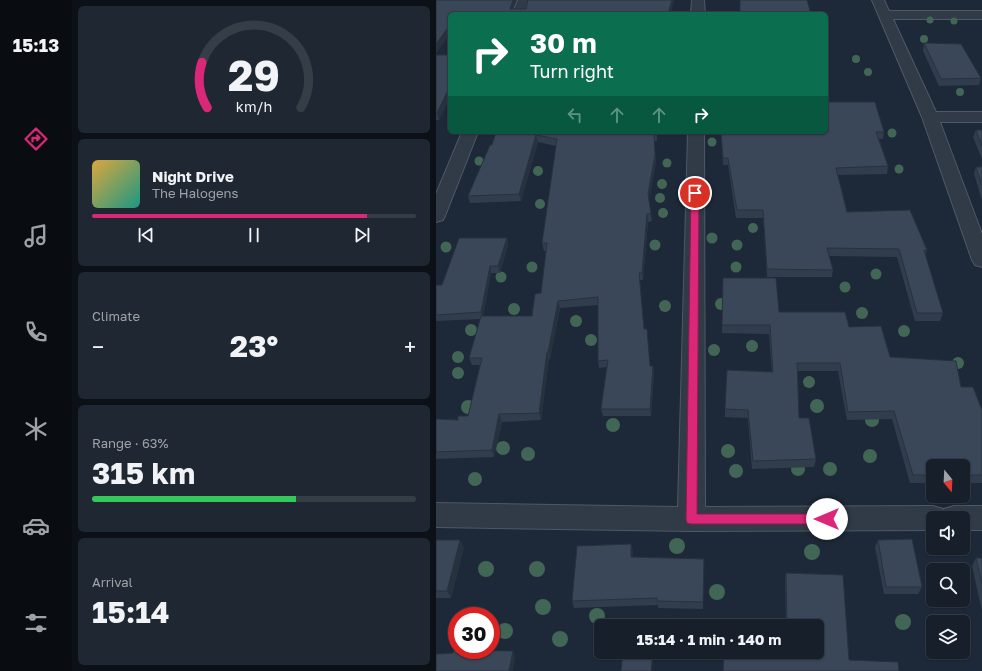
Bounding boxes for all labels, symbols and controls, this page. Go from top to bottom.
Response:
text: 30 m [530,26,597,59]
icon: right [464,28,516,80]
text: 15:13 [13,34,59,56]
text: 29 [228,49,280,99]
text: Turn right [530,60,614,82]
text: km/h [236,97,272,114]
icon: left [564,104,586,126]
icon: ahead [606,104,628,126]
icon: ahead [648,104,670,126]
icon: right [690,104,712,126]
icon: directions [22,125,50,153]
text: Night Drive [152,167,234,185]
pin [678,176,712,210]
icon: arrive [684,182,706,204]
text: The Halogens [152,185,238,201]
icon: music [22,222,50,250]
icon: previous [135,224,157,246]
icon: pause [243,224,265,246]
icon: next [351,224,373,246]
text: Climate [92,308,140,324]
icon: phone [22,318,50,346]
text: 23° [230,328,278,364]
text: − [92,333,104,360]
text: + [404,333,416,360]
icon: climate [22,415,50,443]
text: Range · 63% [92,435,168,451]
text: 315 km [92,455,195,491]
north arrow [926,459,970,503]
map controls [926,459,970,659]
position arrow [806,498,848,540]
button: sound [926,511,970,555]
icon: car [22,512,50,540]
button: search [926,563,970,607]
text: Arrival [92,574,133,590]
text: 15:14 [92,594,170,630]
speed limit sign: 30 [448,607,500,659]
icon: filters [22,609,50,637]
button: layers [926,615,970,659]
text: 15:14 · 1 min · 140 m [637,630,781,648]

